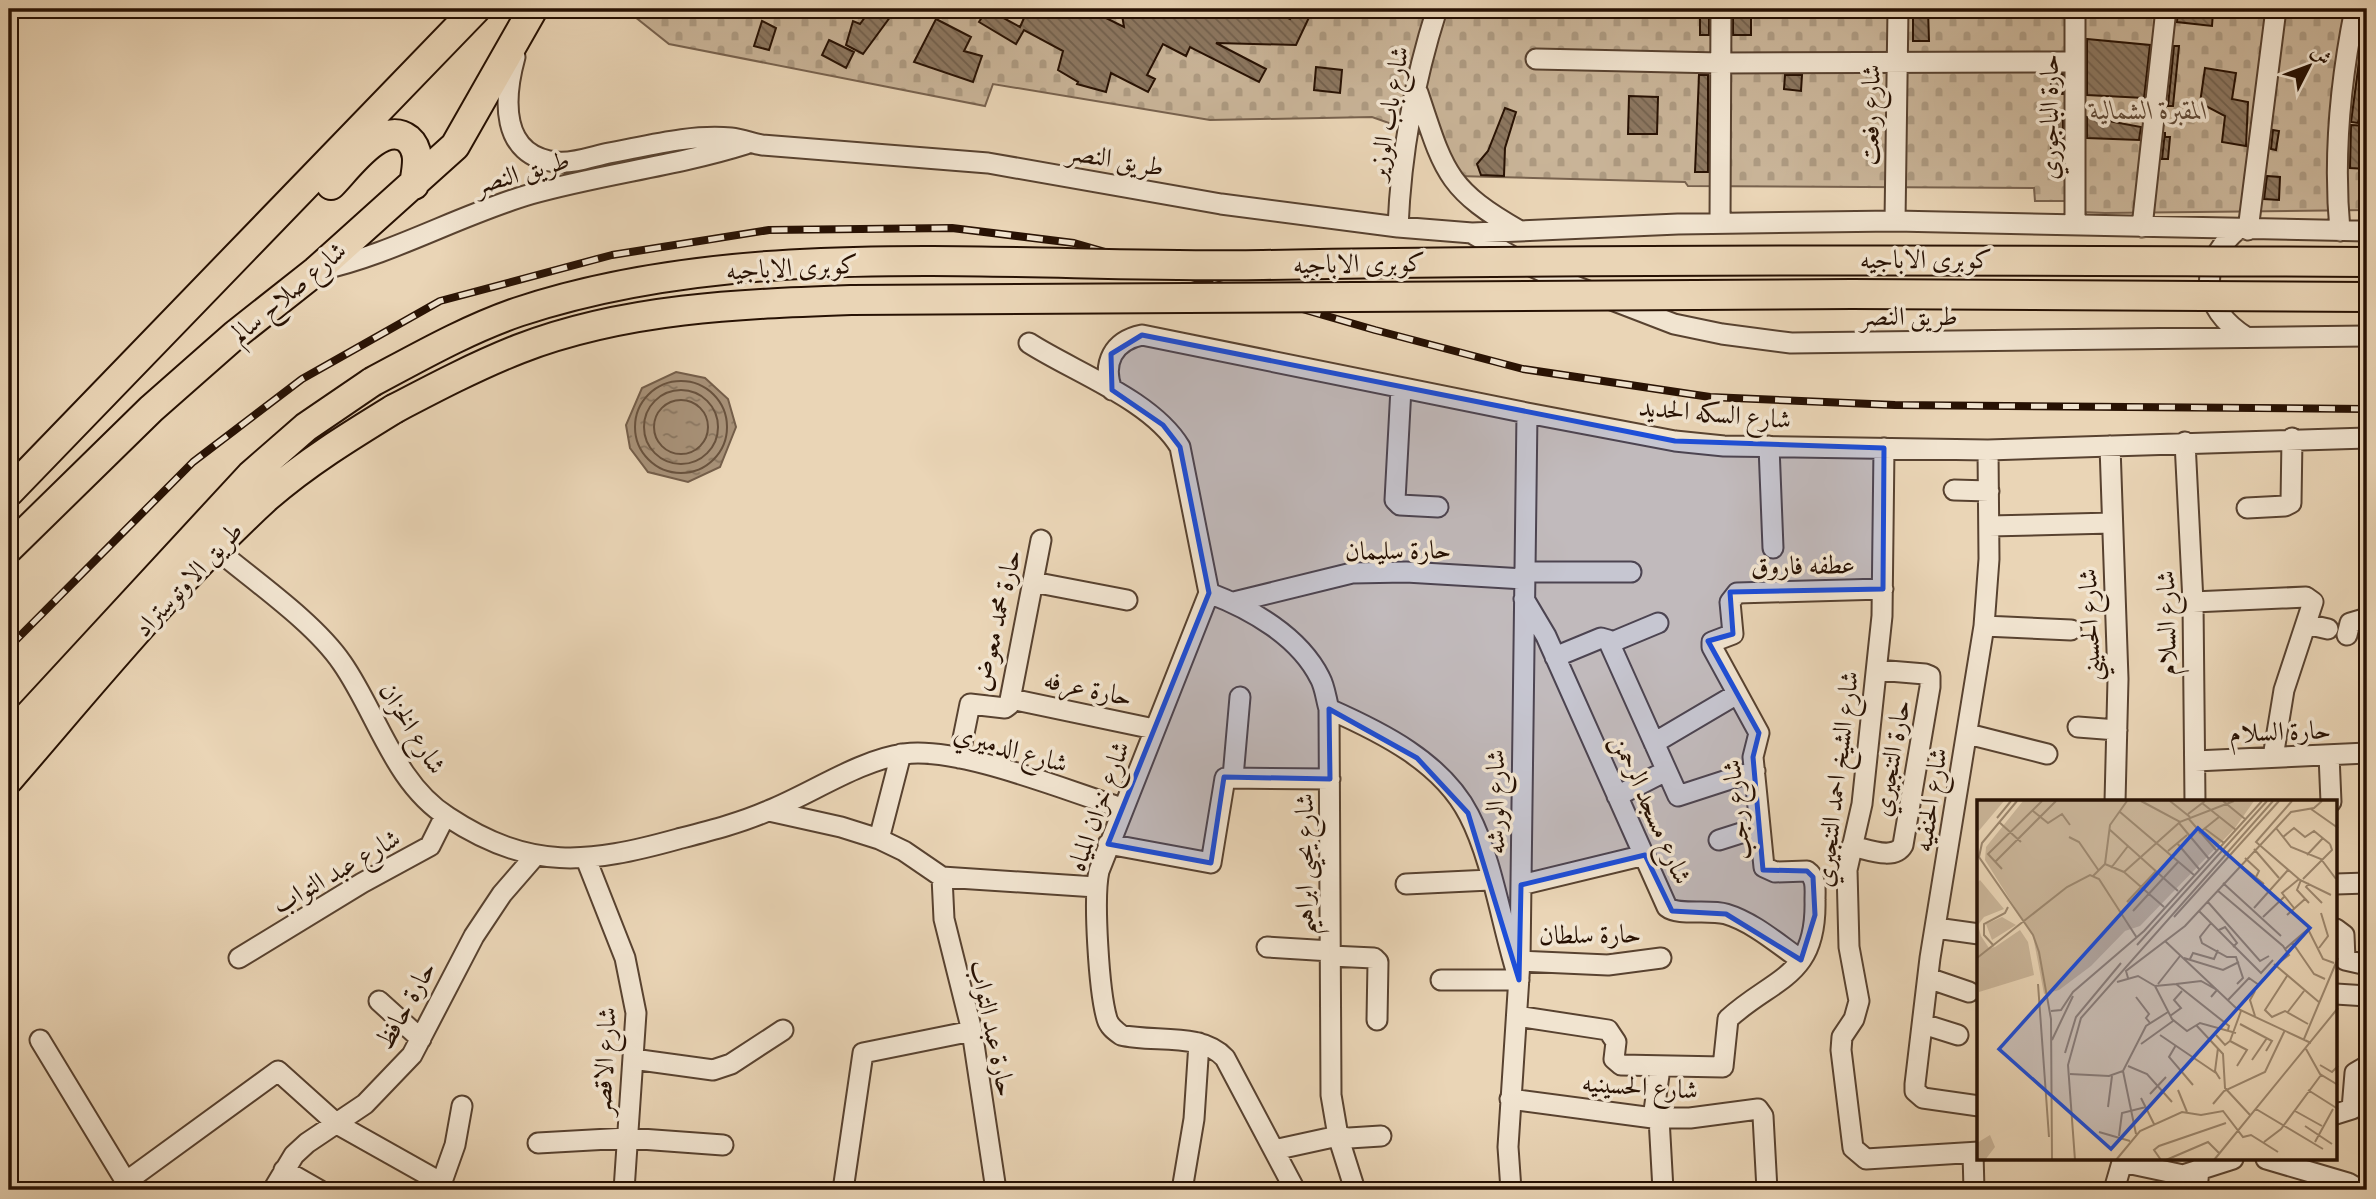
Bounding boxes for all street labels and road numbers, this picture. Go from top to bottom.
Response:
street label: شارع باب الوزير [1360,44,1421,186]
street label: حارة الباجوري [2033,54,2070,180]
street label: شارع رفعت [1853,64,1893,166]
street label: طريق النصر [1061,134,1167,188]
street label: طريق النصر [468,143,575,206]
street label: شارع صلاح سالم [223,234,358,356]
street label: كوبرى الاباجيه [1860,243,1992,280]
street label: كوبرى الاباجيه [1292,246,1426,285]
street label: كوبرى الاباجيه [725,248,859,291]
street label: طريق النصر [1857,300,1958,337]
street label: شارع السكه الحديد [1637,390,1793,442]
street label: طريق الاوتوستراد [126,515,253,647]
street label: حارة سليمان [1345,533,1452,572]
street label: حارة محمد معوض [964,546,1033,695]
street label: عطفه فاروق [1751,548,1855,587]
street label: شارع الحسيني [2071,568,2115,682]
street label: شارع السلام [2149,570,2190,676]
street label: حارة عرفه [1040,663,1135,718]
street label: شارع الشيخ احمد التنجيري [1807,669,1873,890]
street label: شارع الخزان [367,676,454,783]
street label: حارة التنجيري [1865,697,1922,820]
street label: حارة السلام [2229,713,2332,756]
street label: شارع الدميري [949,717,1072,785]
street label: شارع مسجد الرحمن [1599,729,1699,892]
street label: شارع خزان المياه [1060,736,1142,878]
street label: شارع الحنفيه [1906,746,1960,855]
street label: شارع الورشه [1479,750,1517,854]
street label: شارع رجب [1715,757,1763,862]
street label: شارع يحيى ابراهيم [1288,793,1330,935]
street label: شارع عبد التواب [266,822,409,926]
street label: حارة سلطان [1539,917,1641,956]
street label: حارة حافظ [368,955,447,1057]
street label: حارة عبد التواب [958,957,1023,1100]
street label: شارع الاقصر [585,1006,629,1119]
street label: شارع الحسينيه [1580,1066,1699,1112]

